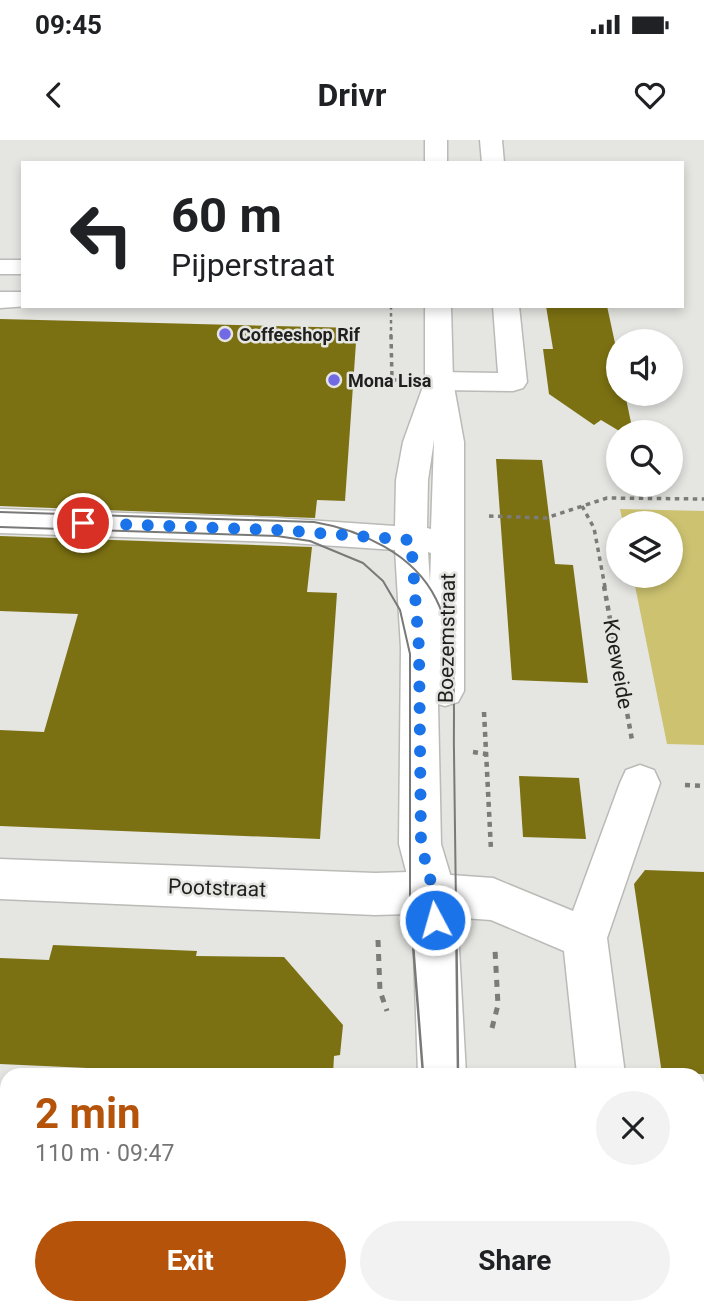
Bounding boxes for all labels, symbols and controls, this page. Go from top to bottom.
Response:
text: 09:45 [35,10,102,40]
icon: back [35,76,73,114]
text: Drivr [318,76,386,114]
icon: heart [631,76,669,114]
text: 60 m [171,187,282,244]
icon: left [56,189,147,280]
text: Pijperstraat [171,246,335,284]
place label: Coffeeshop Rif [239,324,360,345]
marker: Coffeeshop Rif [217,326,233,342]
map controls [606,329,683,588]
button: sound [606,329,683,406]
place label: Mona Lisa [348,370,432,391]
marker: Mona Lisa [326,372,342,388]
button: search [606,420,683,497]
pin [53,493,113,553]
icon: arrive [64,504,102,542]
button: layers [606,511,683,588]
street label: Boezemstraat [434,573,460,703]
street label: Koeweide [598,617,638,711]
street label: Pootstraat [168,874,267,902]
position arrow [398,883,472,957]
text: 2 min [35,1089,141,1138]
button: close [596,1091,670,1165]
text: 110 m · 09:47 [35,1140,174,1167]
button: Exit [35,1221,346,1301]
button: Share [360,1221,670,1301]

